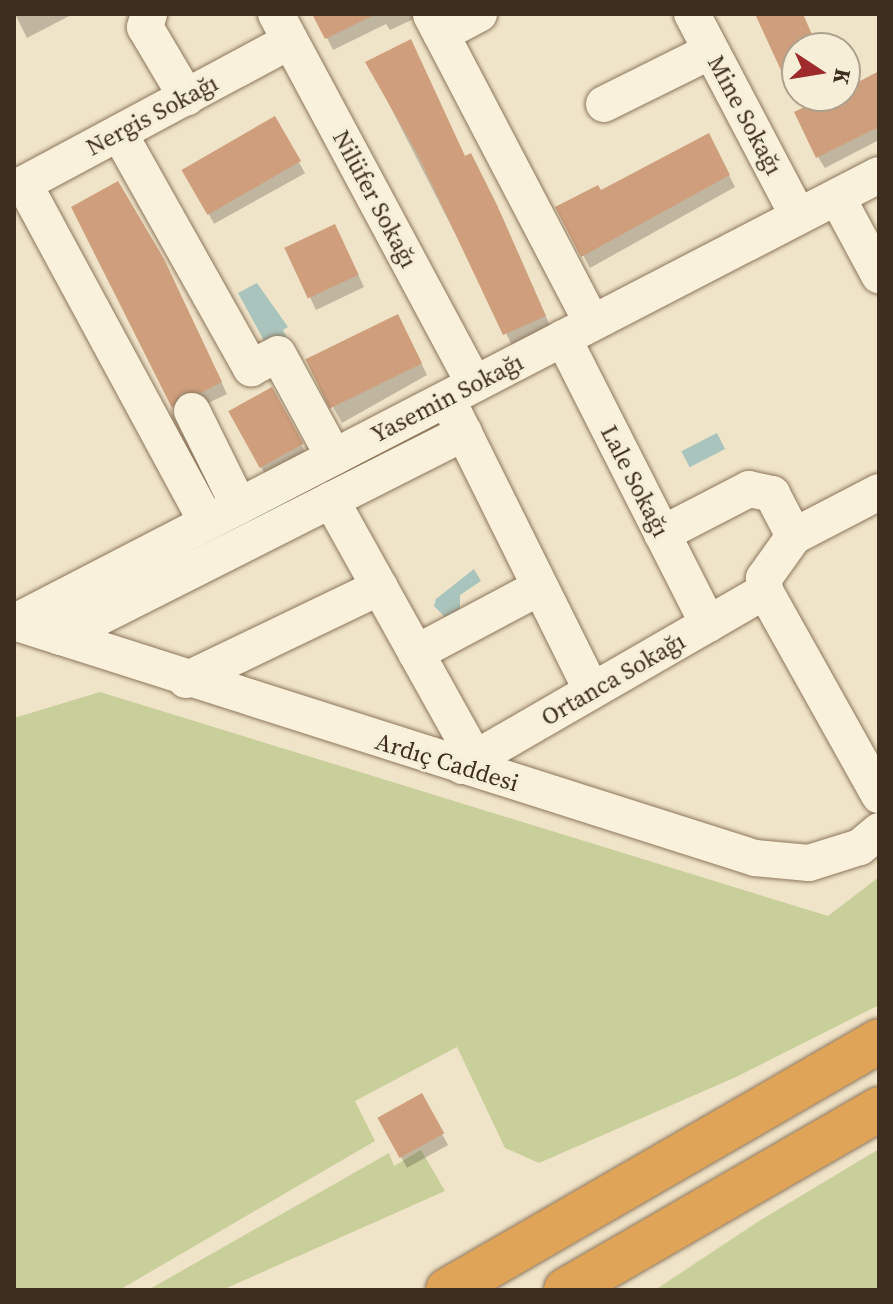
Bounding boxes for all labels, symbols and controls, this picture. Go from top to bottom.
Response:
north arrow [781,32,861,112]
street label: Mine Sokağı [702,50,788,180]
text: K [826,66,859,87]
street label: Nergis Sokağı [81,68,223,162]
street label: Nilüfer Sokağı [327,125,423,273]
street label: Yasemin Sokağı [366,347,528,449]
street label: Lale Sokağı [595,420,675,542]
street label: Ortanca Sokağı [536,626,690,732]
street label: Ardıç Caddesi [372,727,522,797]

